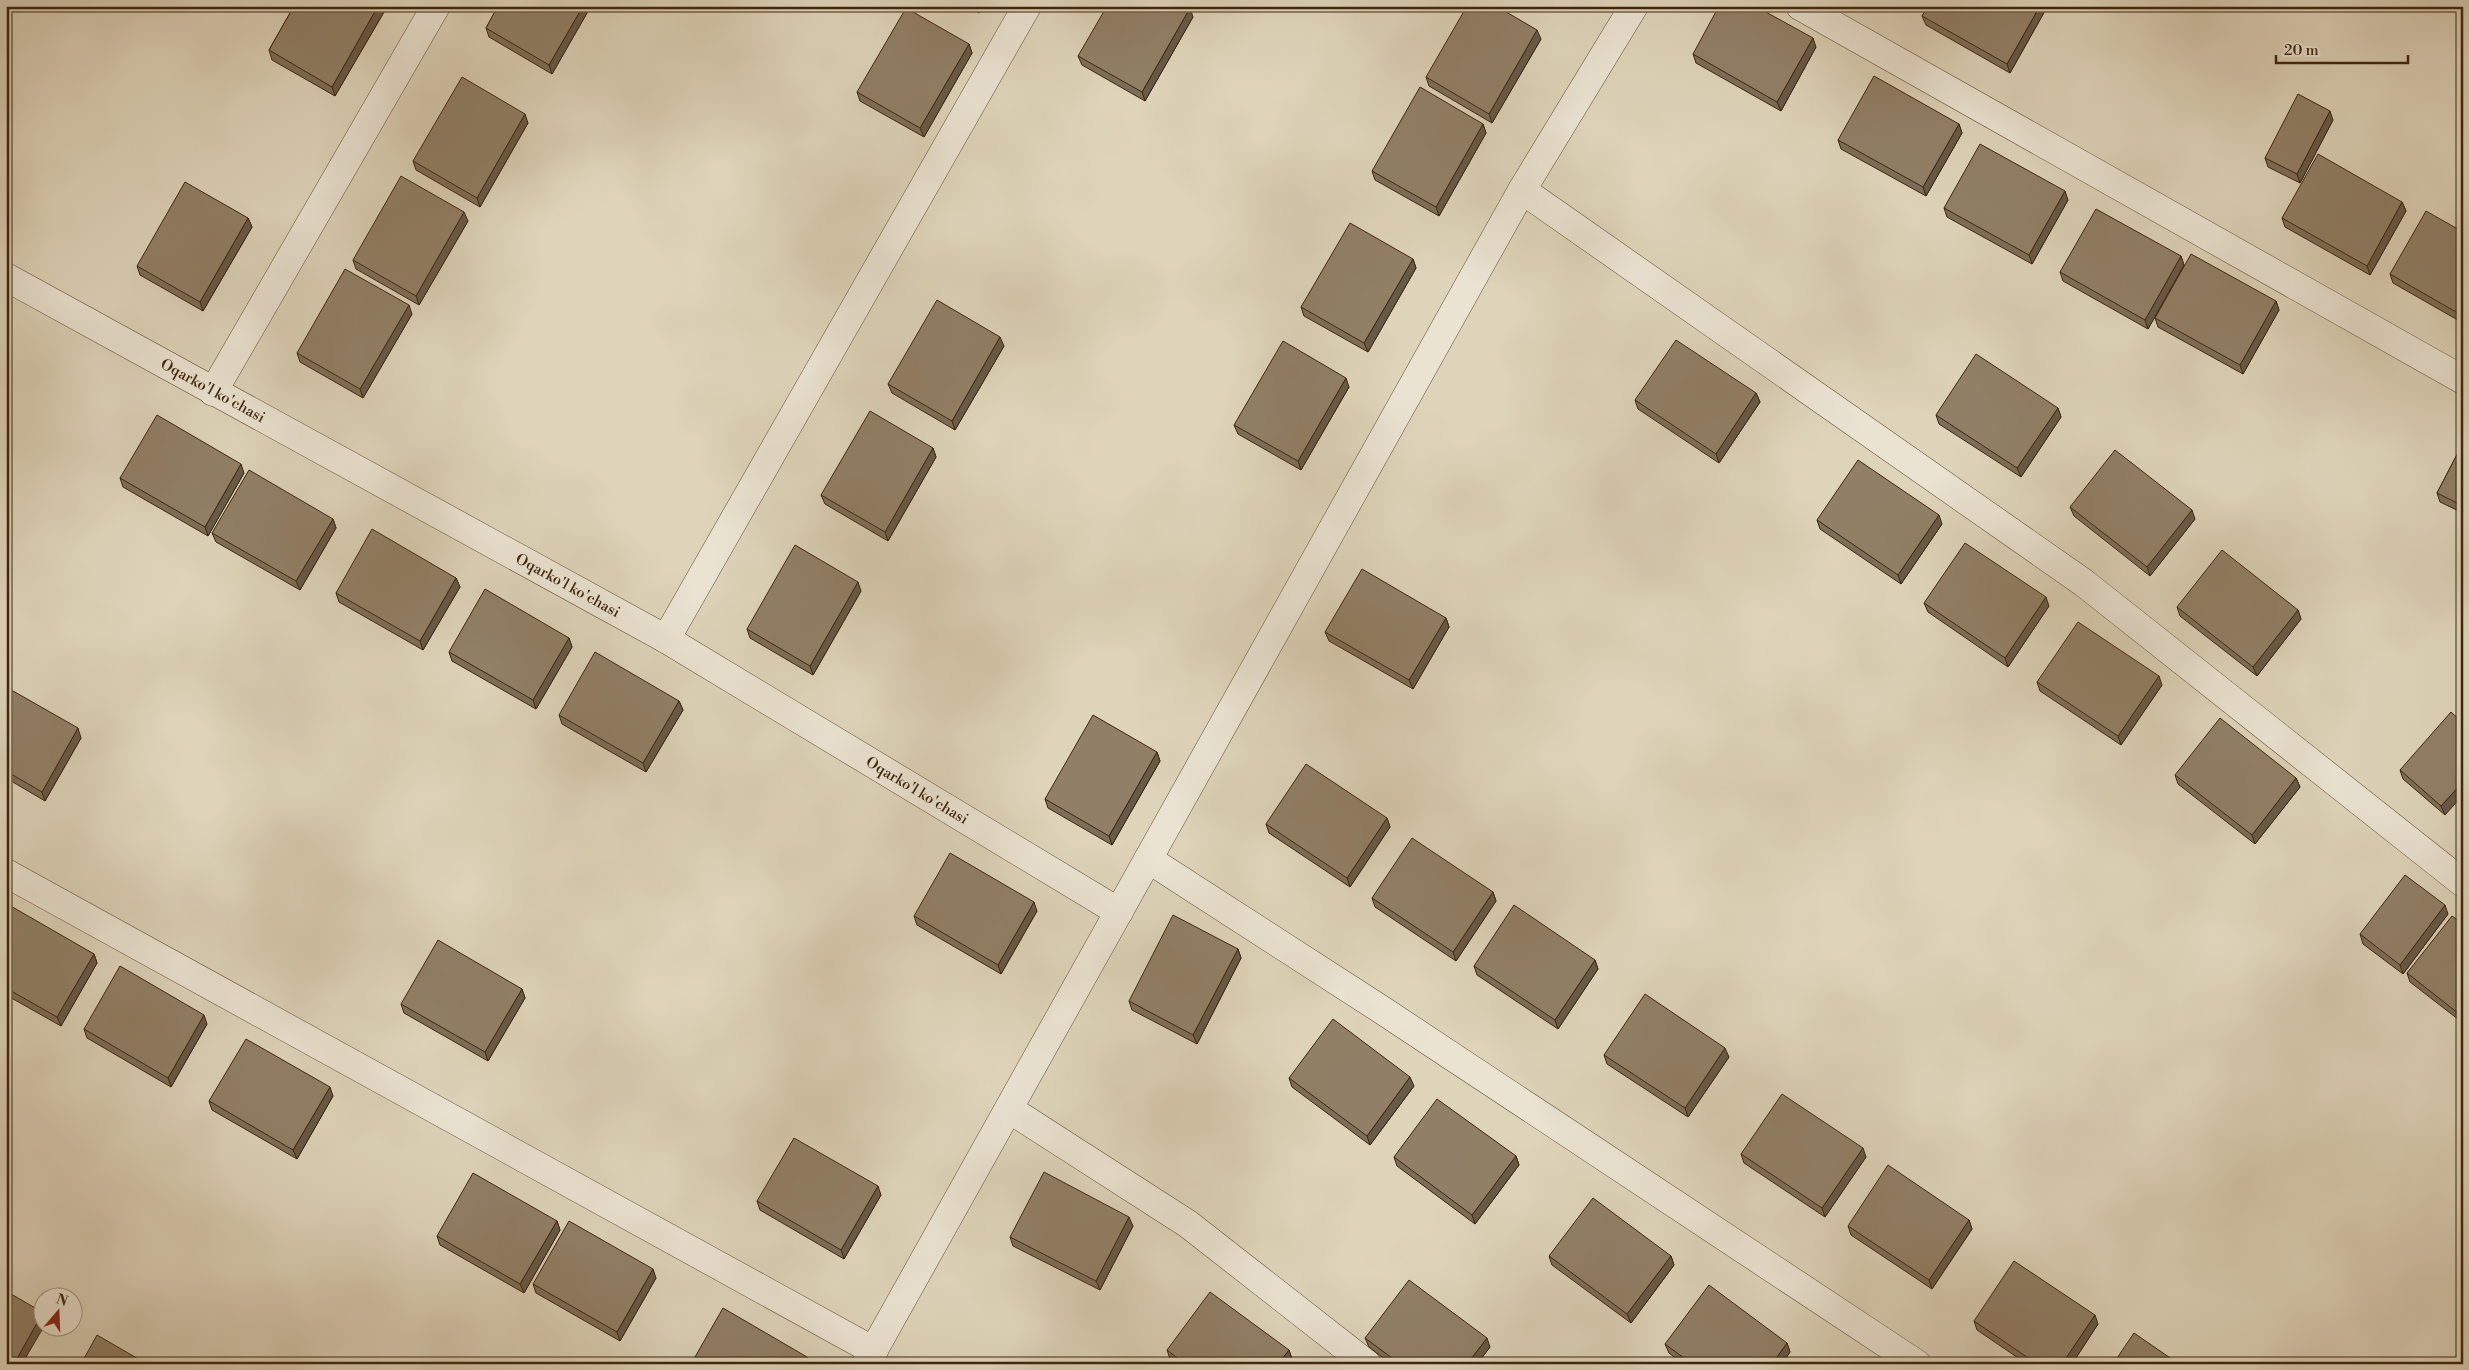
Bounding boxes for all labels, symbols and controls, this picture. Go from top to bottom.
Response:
scale bar [2276,32,2409,64]
text: 20 m [2284,41,2319,60]
street label: Oqarko'l ko'chasi [157,354,269,427]
street label: Oqarko'l ko'chasi [512,549,624,622]
street label: Oqarko'l ko'chasi [862,752,972,829]
north arrow [32,1288,82,1338]
text: N [54,1290,70,1311]

